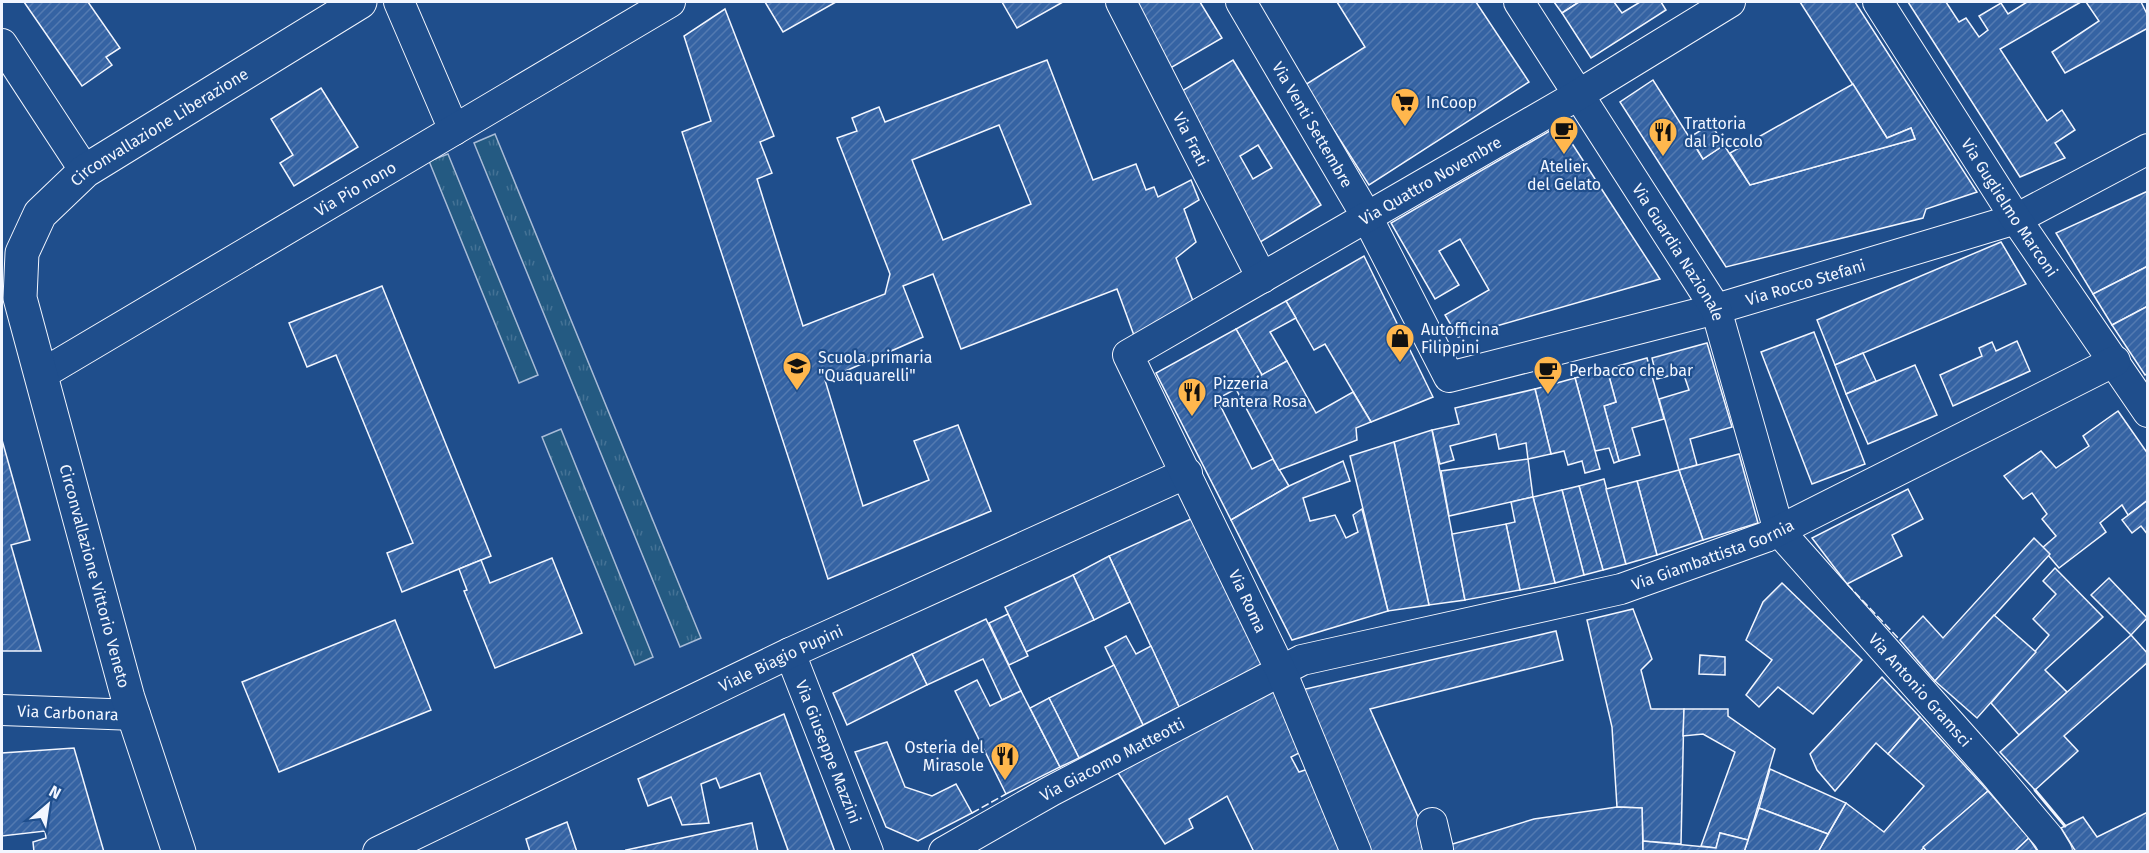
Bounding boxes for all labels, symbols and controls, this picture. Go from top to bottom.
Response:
street label: Via Venti Settembre [1268,58,1357,191]
street label: Circonvallazione Liberazione [66,64,252,190]
supermarket icon: InCoop [1389,86,1421,128]
place label: InCoop [1426,93,1477,112]
street label: Via Frati [1169,109,1212,170]
cafe icon: Atelier del Gelato [1548,114,1580,156]
place label: Trattoria dal Piccolo [1684,114,1763,151]
restaurant icon: Trattoria dal Piccolo [1647,116,1679,158]
street label: Via Quattro Novembre [1356,132,1505,229]
street label: Via Guglielmo Marconi [1957,135,2062,280]
street label: Via Pio nono [311,157,400,220]
place label: Atelier del Gelato [1527,157,1601,194]
street label: Via Guardia Nazionale [1628,180,1728,323]
street label: Via Rocco Stefani [1744,256,1868,310]
place label: Autofficina Filippini [1421,320,1499,357]
shop icon: Autofficina Filippini [1384,322,1416,364]
place label: Scuola primaria "Quaquarelli" [818,348,932,385]
school or university icon: Scuola primaria "Quaquarelli" [781,350,813,392]
cafe icon: Perbacco che bar [1532,354,1564,396]
place label: Perbacco che bar [1569,361,1694,380]
place label: Pizzeria Pantera Rosa [1213,374,1307,411]
restaurant icon: Pizzeria Pantera Rosa [1176,376,1208,418]
street label: Circonvallazione Vittorio Veneto [55,462,134,690]
street label: Via Giambattista Gornia [1629,516,1797,594]
street label: Via Roma [1225,567,1270,636]
street label: Viale Biagio Pupini [716,621,846,696]
street label: Via Antonio Gramsci [1864,630,1975,751]
street label: Via Giuseppe Mazzini [792,678,865,826]
street label: Via Carbonara [17,702,119,724]
street label: Via Giacomo Matteotti [1037,714,1188,805]
place label: Osteria del Mirasole [905,738,984,775]
restaurant icon: Osteria del Mirasole [989,740,1021,782]
north arrow [18,775,78,835]
text: N [46,781,64,803]

